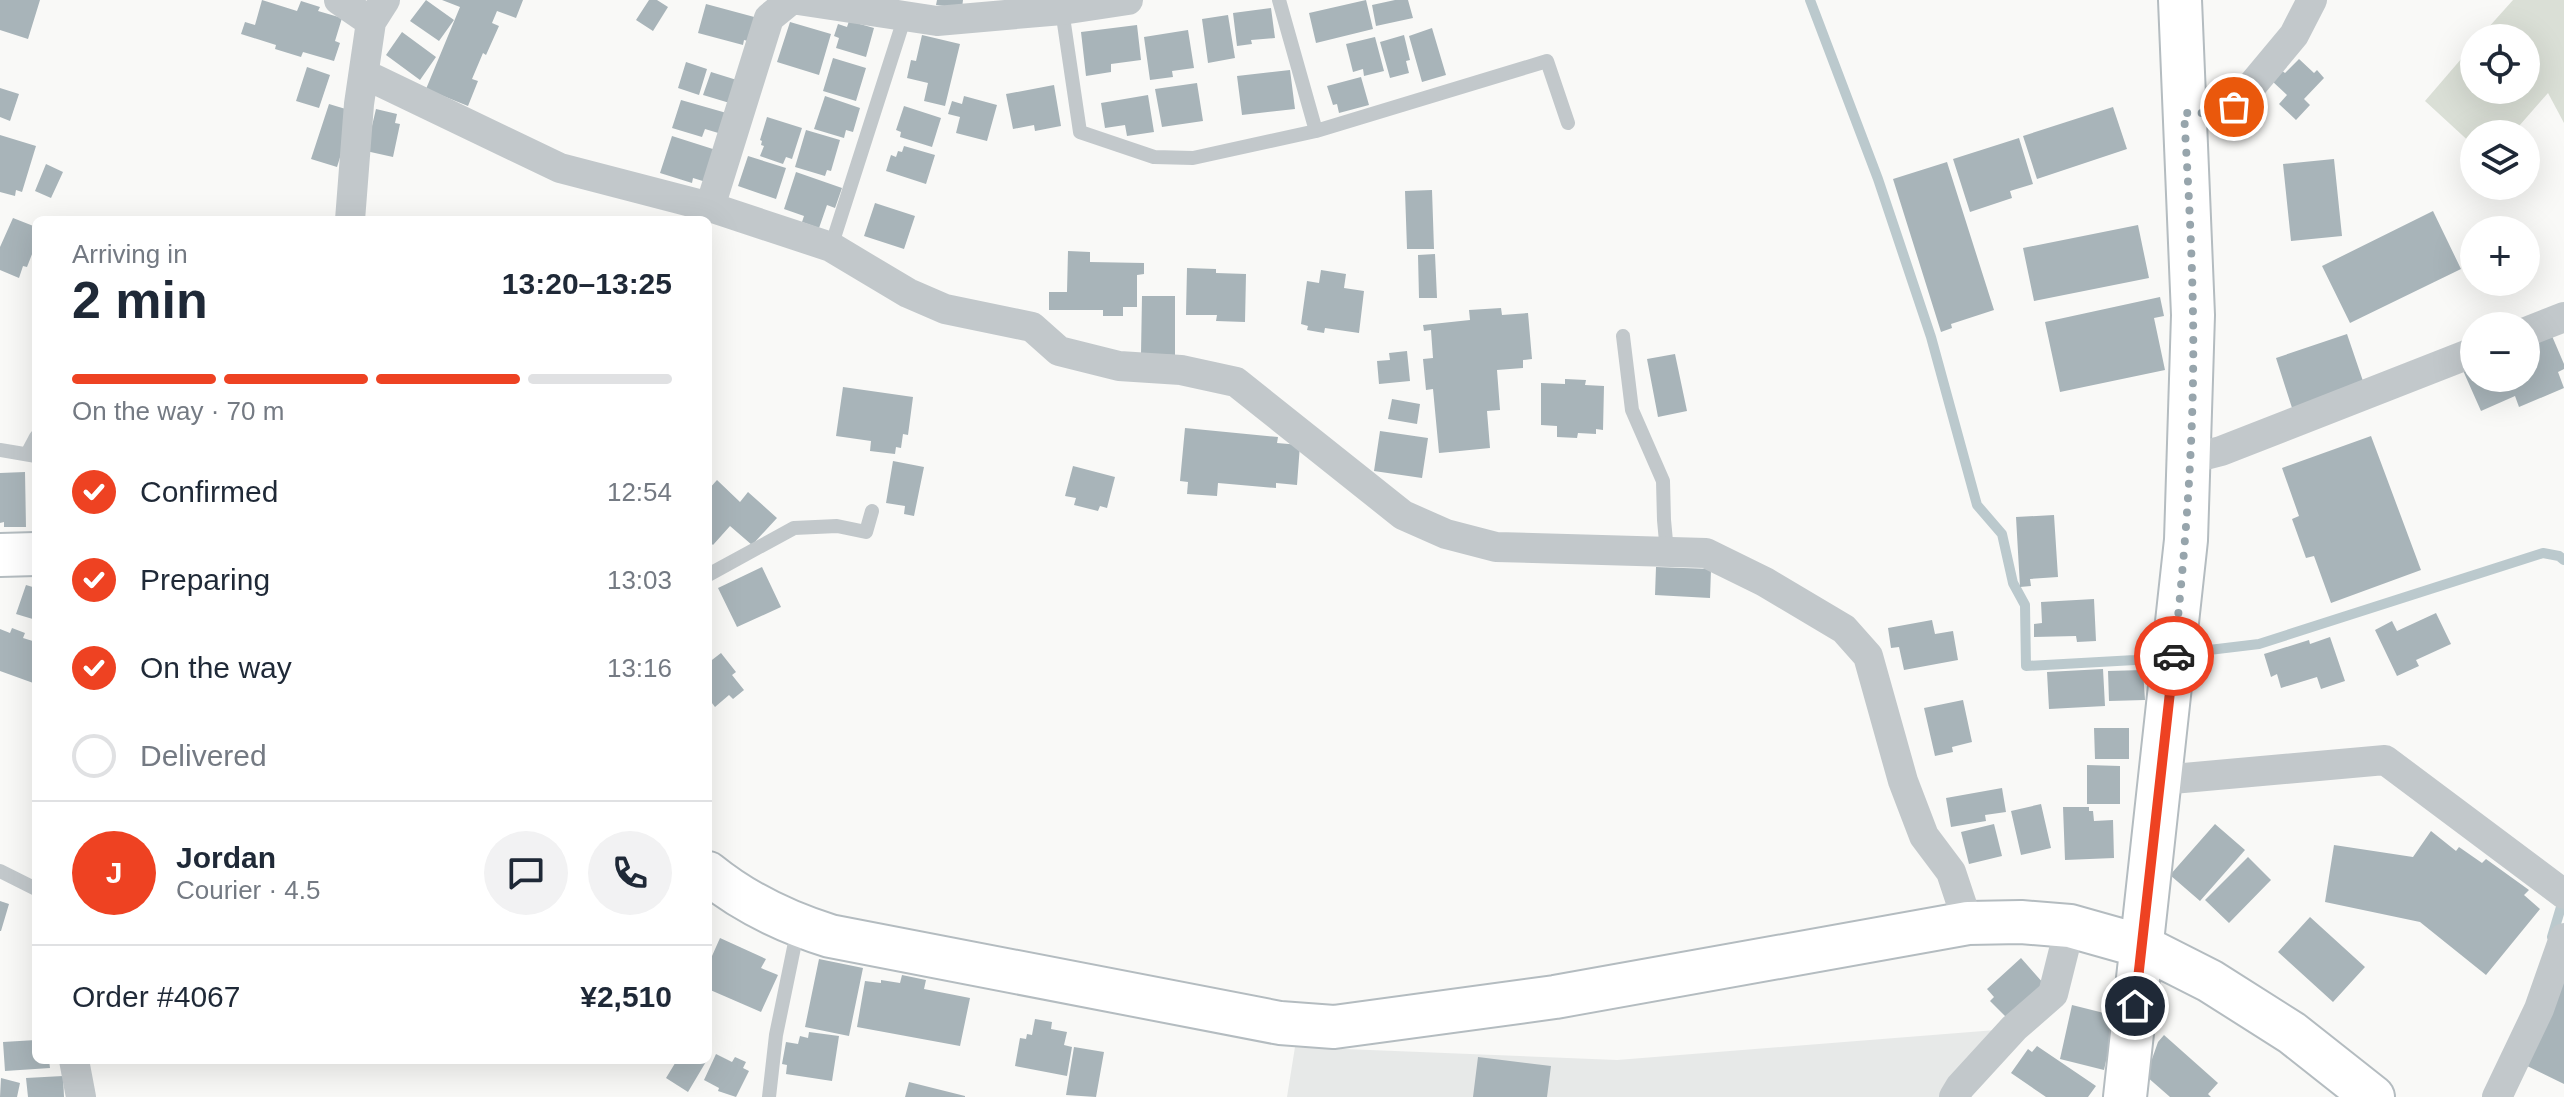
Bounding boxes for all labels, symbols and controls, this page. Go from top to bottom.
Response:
map controls [2460,24,2540,392]
button: locate [2460,24,2540,104]
pin [2200,73,2268,141]
icon: bag [2212,85,2256,129]
button: layers [2460,120,2540,200]
button: + [2460,216,2540,296]
text: Arriving in [72,239,188,269]
text: 13:20–13:25 [502,267,672,300]
text: 2 min [72,271,208,329]
button: − [2460,312,2540,392]
text: On the way · 70 m [72,396,284,426]
icon: check [72,470,116,514]
text: Confirmed [140,475,278,508]
text: 12:54 [607,477,672,507]
icon: check [72,558,116,602]
text: Preparing [140,563,270,596]
text: 13:03 [607,565,672,595]
courier [2134,616,2214,696]
icon: car [2152,634,2196,678]
icon: check [72,646,116,690]
text: On the way [140,651,292,684]
text: 13:16 [607,653,672,683]
text: Delivered [140,739,267,772]
button: chat [484,831,568,915]
button: phone [588,831,672,915]
text: Jordan [176,841,276,874]
text: J [106,856,122,889]
text: Courier · 4.5 [176,875,321,905]
pin [2101,972,2169,1040]
text: Order #4067 [72,980,240,1013]
text: ¥2,510 [580,980,672,1013]
icon: home [2113,984,2157,1028]

